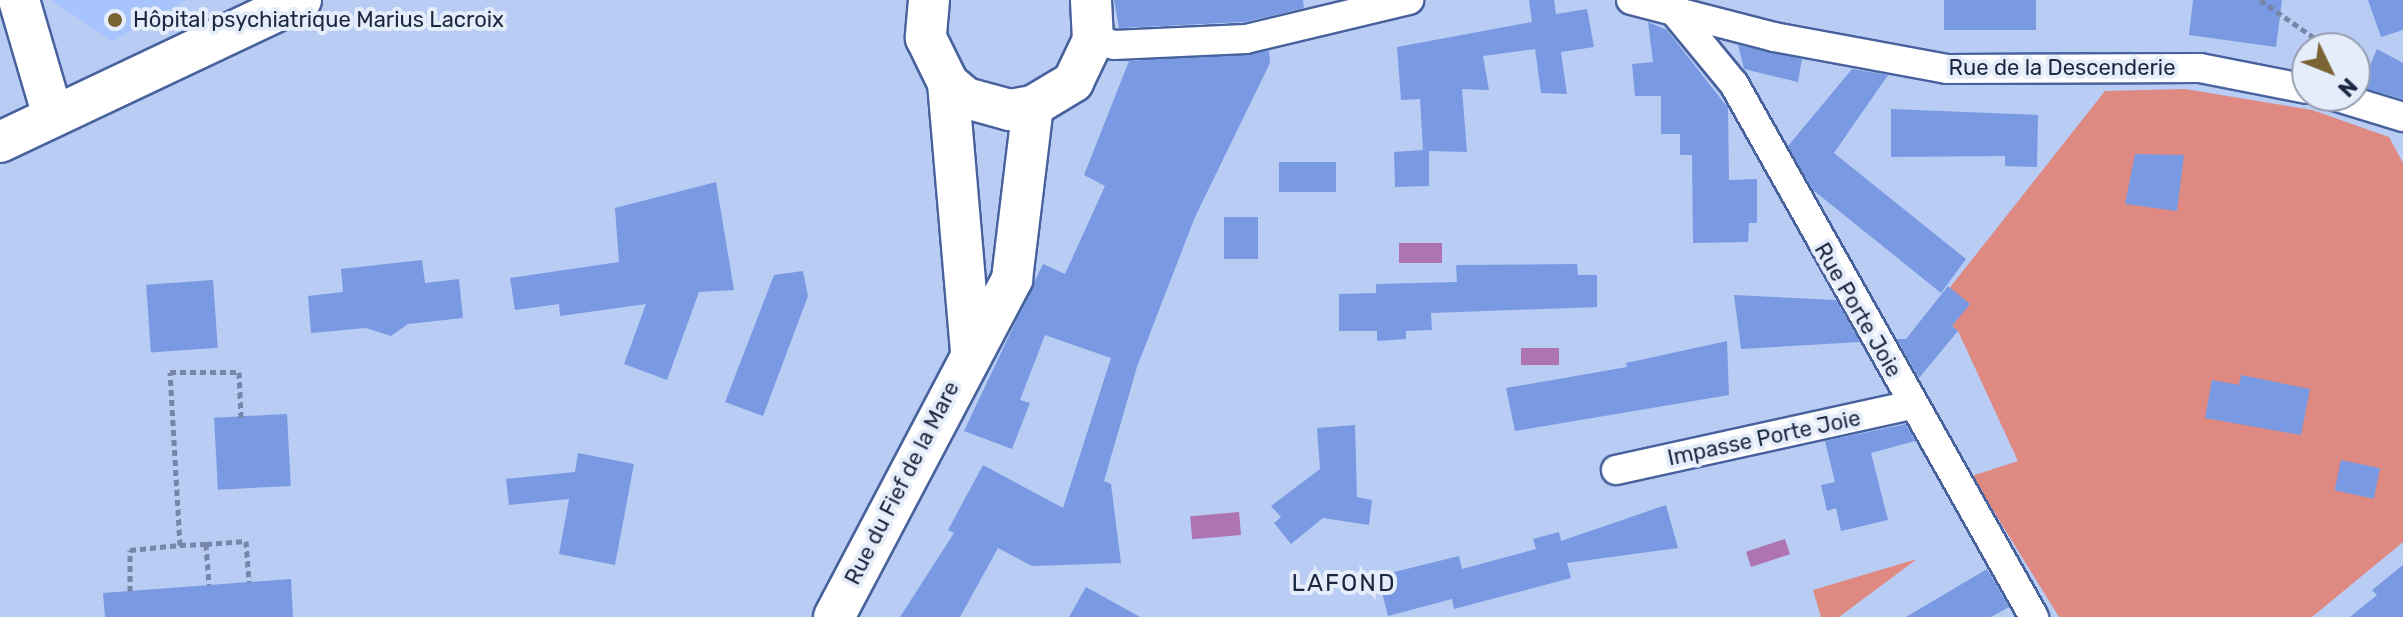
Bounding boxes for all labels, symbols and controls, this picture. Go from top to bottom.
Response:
place label: Hôpital psychiatrique Marius Lacroix [133,7,504,33]
marker: Hôpital psychiatrique Marius Lacroix [104,9,126,31]
north arrow [2291,32,2371,112]
street label: Rue de la Descenderie [1949,55,2175,81]
text: N [2332,72,2363,102]
street label: Rue Porte Joie [1809,238,1907,382]
street label: Rue du Fief de la Mare [839,377,965,589]
street label: Impasse Porte Joie [1665,405,1863,471]
district label: LAFOND [1292,570,1396,598]

